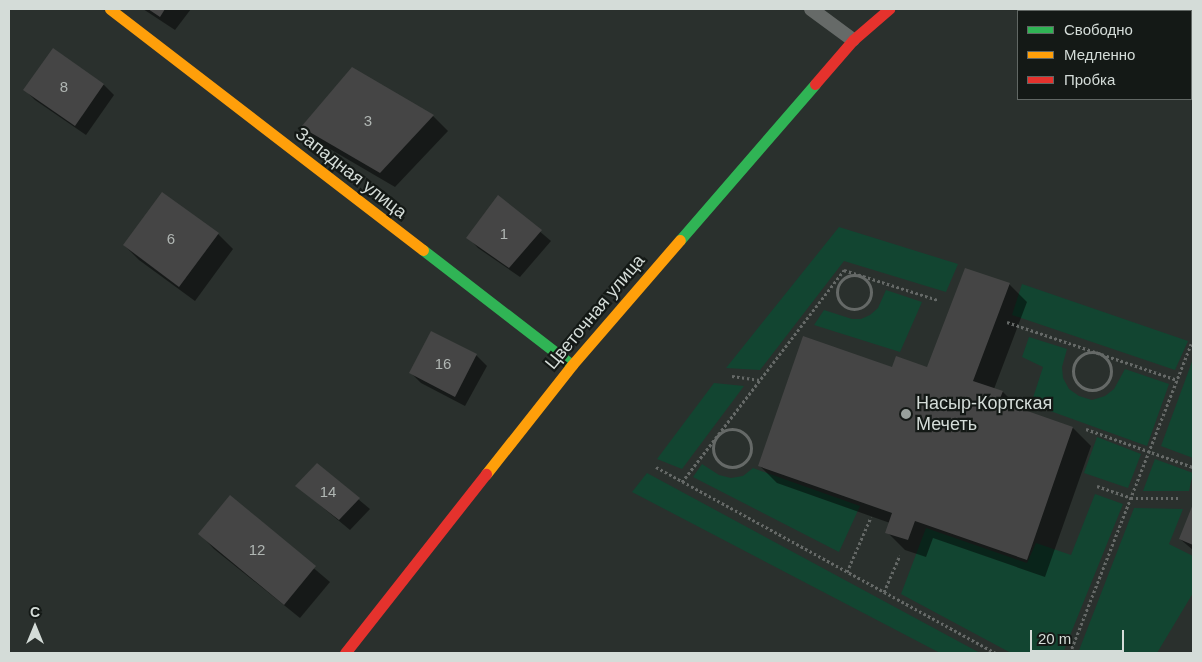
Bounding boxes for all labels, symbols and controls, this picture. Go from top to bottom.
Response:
legend [1017,10,1192,100]
text: Свободно [1064,21,1133,38]
text: Медленно [1064,46,1135,63]
text: Пробка [1064,71,1115,88]
house number: 8 [60,78,68,96]
house number: 3 [364,112,372,130]
street label: Западная улица [291,123,411,223]
house number: 1 [500,225,508,243]
house number: 6 [167,230,175,248]
street label: Цветочная улица [541,250,649,374]
house number: 16 [435,355,451,373]
place label: Насыр-Кортская Мечеть [916,393,1052,436]
marker: Насыр-Кортская Мечеть [900,408,912,420]
house number: 14 [320,483,336,501]
house number: 12 [249,541,265,559]
north arrow [10,602,60,652]
text: С [30,604,40,620]
scale bar [1032,620,1126,652]
text: 20 m [1038,630,1071,647]

